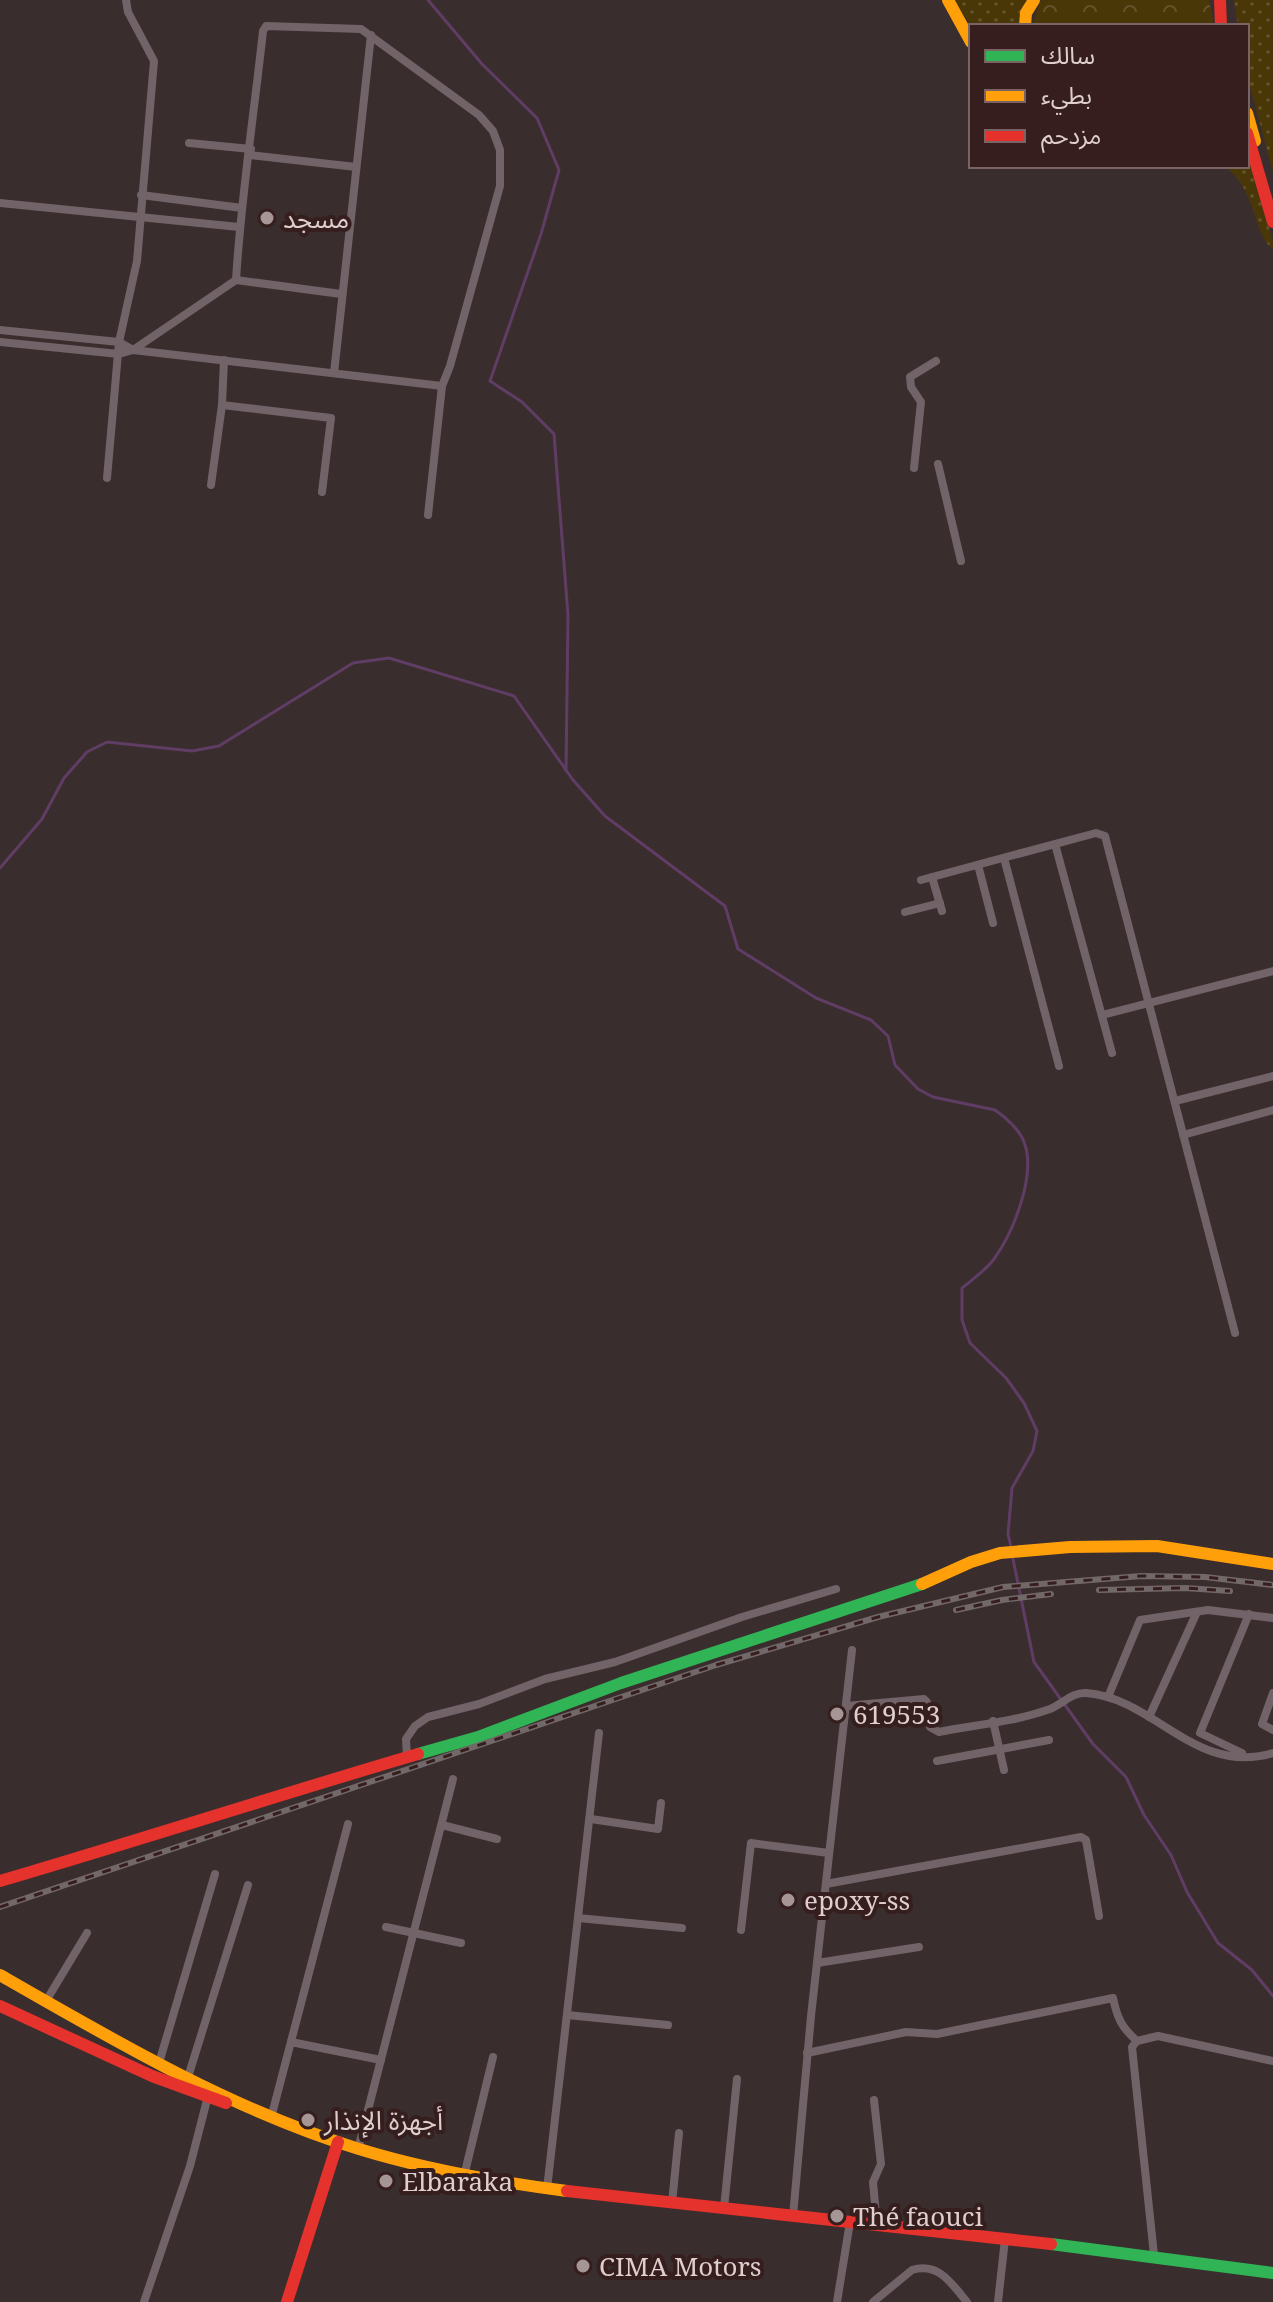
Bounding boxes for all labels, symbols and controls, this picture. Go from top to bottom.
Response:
legend [969,24,1249,168]
text: سالك [1041,38,1095,71]
text: بطيء [1041,78,1092,115]
text: مزدحم [1041,118,1101,153]
place label: مسجد [283,200,349,236]
marker: مسجد [258,209,276,227]
place label: 619553 [853,1696,940,1732]
marker: 619553 [828,1705,846,1723]
place label: epoxy-ss [804,1882,910,1918]
marker: epoxy-ss [779,1891,797,1909]
place label: أجهزة الإنذار [323,2102,443,2138]
marker: أجهزة الإنذار [299,2111,317,2129]
place label: Elbaraka [402,2163,513,2199]
marker: Elbaraka [377,2172,395,2190]
place label: Thé faouci [853,2198,983,2234]
marker: Thé faouci [828,2207,846,2225]
place label: CIMA Motors [599,2248,762,2284]
marker: CIMA Motors [574,2257,592,2275]

